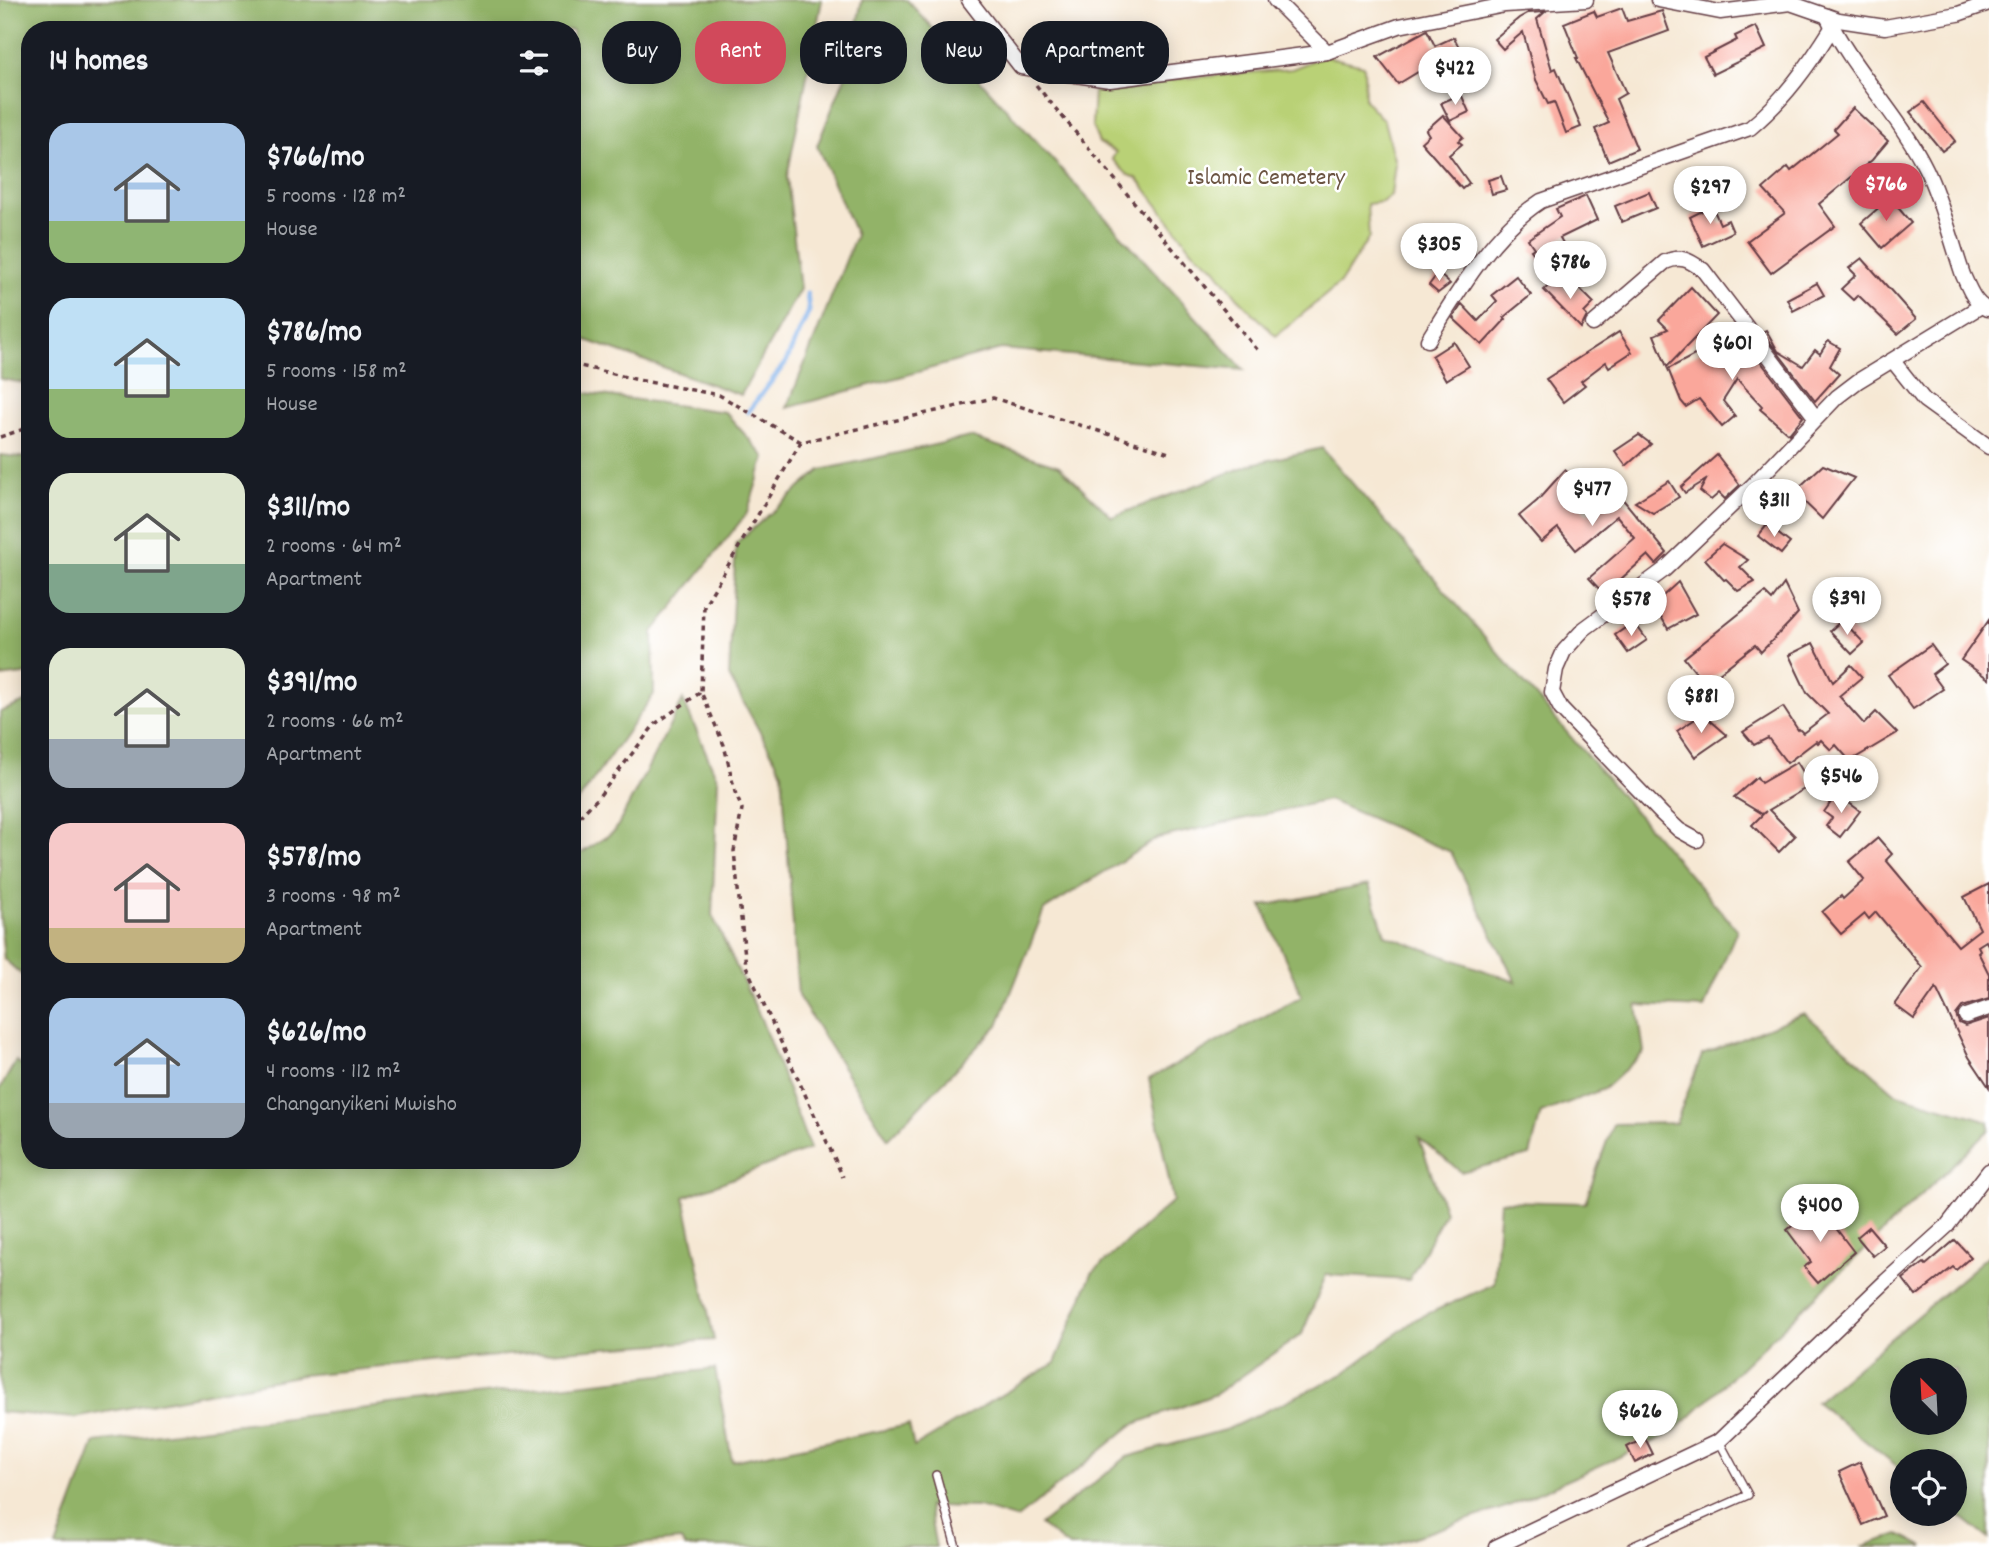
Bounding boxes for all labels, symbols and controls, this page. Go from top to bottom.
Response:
chip: Buy [602,21,681,84]
chip: Rent [695,21,786,84]
chip: Filters [800,21,907,84]
chip: New [921,21,1007,84]
chip: Apartment [1021,21,1169,84]
text: 14 homes [49,42,148,85]
icon: filters [515,44,553,82]
pin: $422 [1414,48,1496,107]
text: $422 [1434,53,1476,86]
text: $766/mo [266,138,365,181]
icon: home [105,151,189,235]
park label: Islamic Cemetery [1187,162,1346,196]
pin: $766 [1845,164,1927,223]
pin: $297 [1669,166,1751,226]
text: $766 [1864,169,1908,202]
text: $297 [1689,172,1731,205]
text: 5 rooms · 128 m² [266,181,406,214]
text: House [266,214,318,247]
pin: $305 [1398,224,1480,283]
text: $305 [1416,229,1462,262]
pin: $786 [1529,242,1611,301]
text: $786 [1550,247,1590,280]
text: $786/mo [266,313,362,356]
pin: $601 [1691,322,1773,382]
icon: home [105,326,189,410]
text: $601 [1712,328,1752,361]
text: 5 rooms · 158 m² [266,356,407,389]
text: House [266,389,318,422]
pin: $477 [1551,468,1633,528]
text: $477 [1573,474,1611,507]
pin: $311 [1733,480,1815,539]
text: $311 [1758,485,1790,518]
text: $311/mo [266,488,350,531]
icon: home [105,501,189,585]
text: 2 rooms · 64 m² [266,531,402,564]
text: Apartment [266,564,362,597]
pin: $578 [1590,578,1672,638]
pin: $391 [1806,578,1888,637]
text: $391 [1828,583,1866,616]
text: $578 [1611,584,1651,617]
text: $391/mo [266,663,357,706]
icon: home [105,676,189,760]
pin: $881 [1660,676,1742,735]
text: $881 [1683,681,1719,714]
text: 2 rooms · 66 m² [266,706,404,739]
text: Apartment [266,739,362,772]
pin: $546 [1800,756,1882,815]
text: $546 [1819,761,1863,794]
text: $578/mo [266,838,361,881]
icon: home [105,851,189,935]
text: 3 rooms · 98 m² [266,881,401,914]
text: Apartment [266,914,362,947]
text: $626/mo [266,1013,366,1056]
icon: home [105,1026,189,1110]
text: 4 rooms · 112 m² [266,1056,401,1089]
text: Changanyikeni Mwisho [266,1089,457,1122]
pin: $400 [1779,1184,1861,1244]
text: $400 [1797,1190,1843,1223]
north arrow [1890,1358,1967,1435]
map controls [1890,1358,1967,1526]
pin: $626 [1599,1390,1681,1450]
text: $626 [1618,1396,1662,1429]
button: locate [1890,1449,1967,1526]

